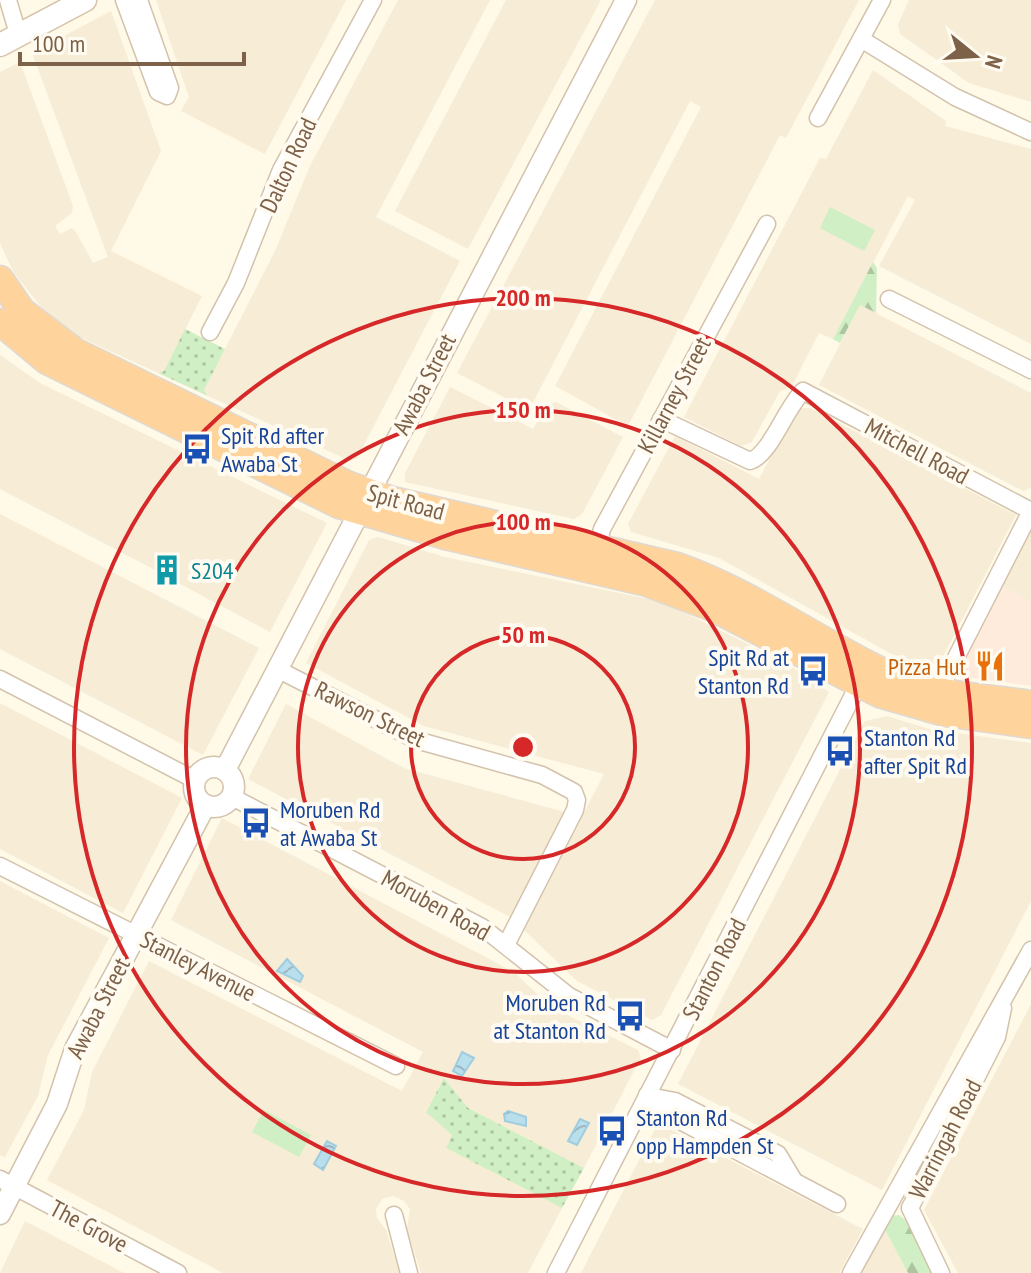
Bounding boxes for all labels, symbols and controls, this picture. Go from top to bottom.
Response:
scale bar [20,16,244,66]
north arrow [935,16,1015,96]
text: 100 m [32,28,85,59]
text: N [979,52,1009,72]
street label: Dalton Road [253,113,323,217]
text: 200 m [495,282,551,313]
street label: Awaba Street [385,328,463,440]
street label: Killarney Street [630,331,718,459]
text: 150 m [495,394,551,425]
street label: Mitchell Road [860,411,974,491]
place label: Spit Rd after Awaba St [221,420,324,479]
bus stop icon: Spit Rd after Awaba St [180,432,214,466]
street label: Spit Road [364,477,448,527]
text: 100 m [495,506,551,537]
building icon: S204 [150,553,184,587]
place label: S204 [191,555,234,586]
text: 50 m [501,619,545,650]
place label: Spit Rd at Stanton Rd [698,642,789,701]
restaurant icon: Pizza Hut [973,649,1007,683]
place label: Pizza Hut [888,651,966,682]
bus stop icon: Spit Rd at Stanton Rd [796,654,830,688]
street label: Rawson Street [310,674,431,754]
place label: Stanton Rd after Spit Rd [864,722,967,781]
centre of rings [509,733,537,761]
bus stop icon: Stanton Rd after Spit Rd [823,734,857,768]
place label: Moruben Rd at Awaba St [280,794,381,853]
bus stop icon: Moruben Rd at Awaba St [239,806,273,840]
street label: Moruben Road [376,862,496,948]
street label: Stanton Road [675,913,753,1025]
street label: Stanley Avenue [135,924,261,1008]
street label: Awaba Street [59,952,137,1064]
place label: Moruben Rd at Stanton Rd [493,987,606,1046]
bus stop icon: Moruben Rd at Stanton Rd [613,999,647,1033]
street label: Warringah Road [902,1074,988,1204]
place label: Stanton Rd opp Hampden St [636,1102,774,1161]
bus stop icon: Stanton Rd opp Hampden St [595,1114,629,1148]
street label: The Grove [45,1193,133,1259]

